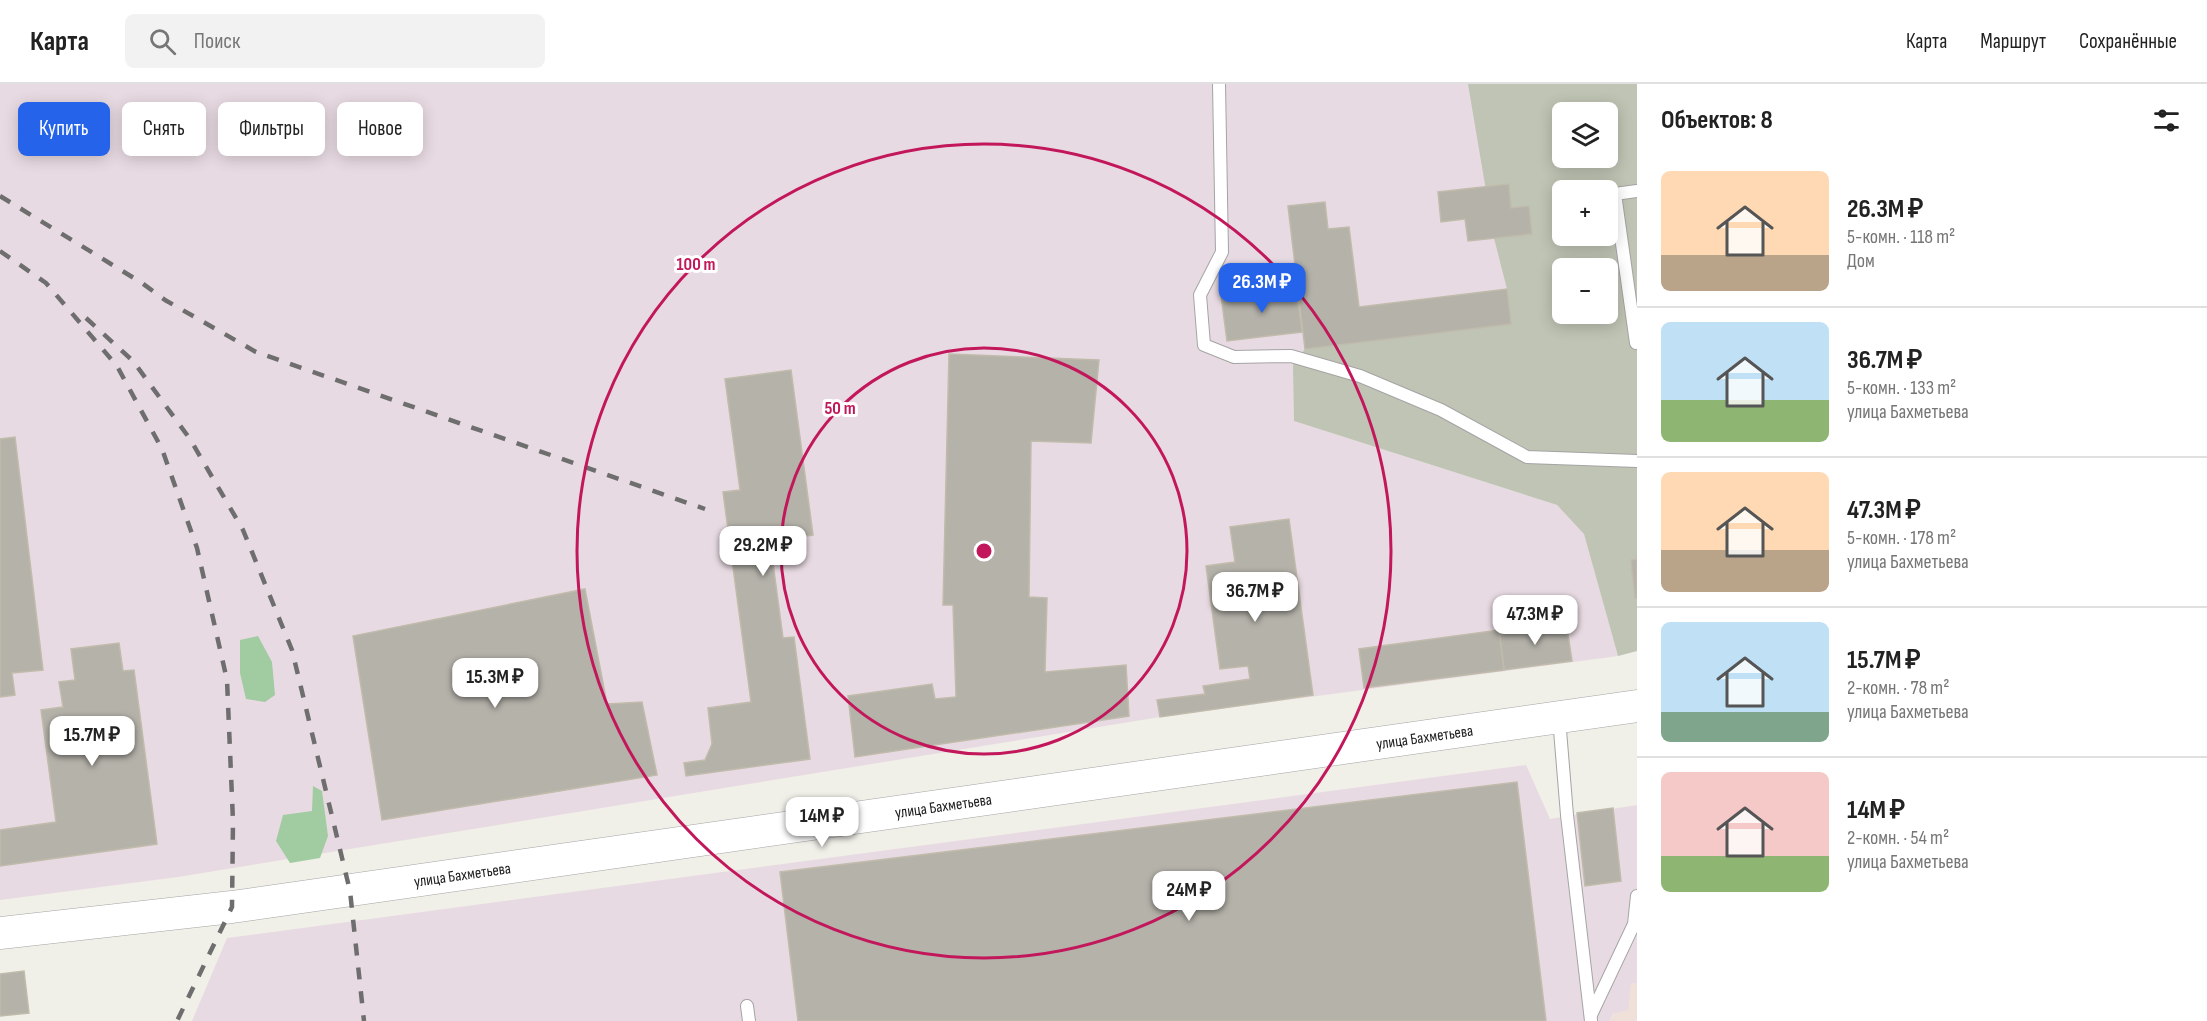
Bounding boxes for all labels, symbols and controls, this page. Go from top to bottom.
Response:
search box [125,14,545,68]
text: Карта [30,25,89,58]
icon: search [146,25,179,58]
text: Поиск [194,28,240,55]
text: Карта [1906,29,1947,54]
text: Маршрут [1980,29,2046,54]
text: Сохранённые [2079,29,2177,54]
chip: Купить [18,102,110,156]
chip: Снять [122,102,206,156]
chip: Фильтры [218,102,325,156]
chip: Новое [337,102,423,156]
map controls [1552,102,1618,324]
button: layers [1552,102,1618,168]
icon: filters [2150,104,2183,137]
text: Объектов: 8 [1661,105,1773,136]
button: + [1552,180,1618,246]
text: 26.3M ₽ [1847,194,1923,225]
icon: home [1709,195,1781,267]
text: 5-комн. · 118 m² [1847,225,1955,249]
text: Дом [1847,249,1875,273]
text: 100 m [677,254,716,275]
button: − [1552,258,1618,324]
pin: 26.3M ₽ [1207,263,1317,314]
text: 26.3M ₽ [1233,270,1291,294]
text: 36.7M ₽ [1847,345,1922,376]
icon: home [1709,346,1781,418]
text: 5-комн. · 133 m² [1847,376,1956,400]
text: 50 m [824,398,856,419]
text: улица Бахметьева [1847,400,1969,424]
text: 47.3M ₽ [1847,495,1921,526]
icon: home [1709,496,1781,568]
pin: 29.2M ₽ [708,526,818,577]
text: 5-комн. · 178 m² [1847,526,1956,550]
text: 29.2M ₽ [733,533,793,557]
centre of rings [974,541,994,561]
text: улица Бахметьева [1847,550,1969,574]
pin: 36.7M ₽ [1200,572,1310,623]
text: 36.7M ₽ [1226,579,1284,603]
pin: 47.3M ₽ [1480,595,1590,646]
text: 47.3M ₽ [1507,602,1563,626]
text: 15.7M ₽ [1847,645,1921,676]
icon: home [1709,646,1781,718]
pin: 15.3M ₽ [440,658,550,709]
text: 15.3M ₽ [466,665,524,689]
text: 2-комн. · 78 m² [1847,676,1949,700]
text: улица Бахметьева [1847,700,1969,724]
pin: 15.7M ₽ [37,716,147,767]
street label: улица Бахметьева [1375,722,1474,754]
text: 15.7M ₽ [64,723,120,747]
street label: улица Бахметьева [894,790,993,823]
text: 14M ₽ [1847,795,1905,826]
icon: home [1709,796,1781,868]
pin: 14M ₽ [780,797,864,848]
text: 14M ₽ [800,804,844,828]
text: 2-комн. · 54 m² [1847,826,1949,850]
text: улица Бахметьева [1847,850,1969,874]
street label: улица Бахметьева [413,859,512,892]
pin: 24M ₽ [1147,871,1231,922]
text: 24M ₽ [1166,878,1212,902]

